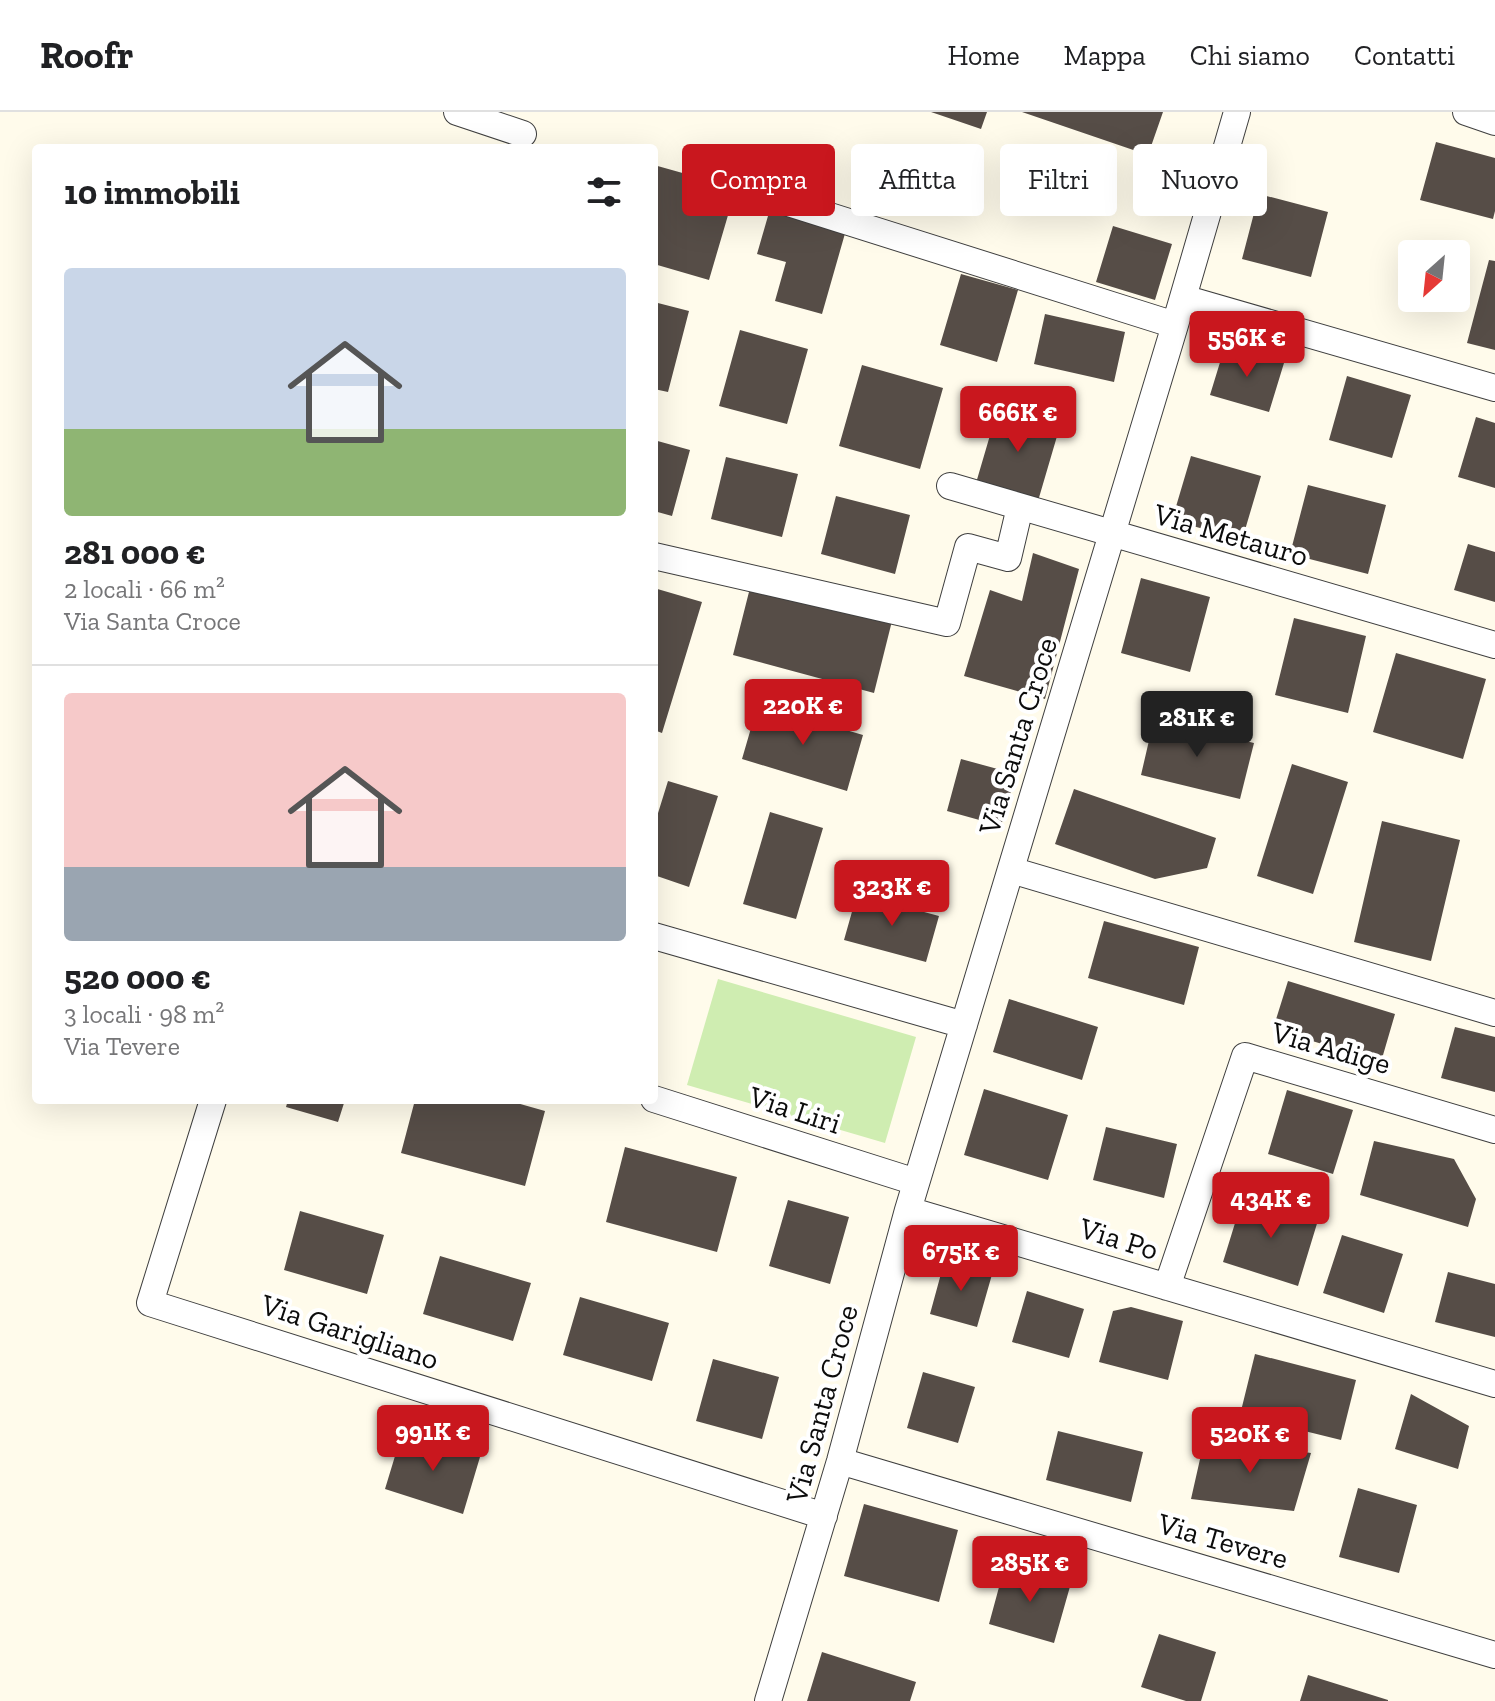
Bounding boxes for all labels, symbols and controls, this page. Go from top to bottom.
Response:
text: Roofr [40,32,134,78]
text: Home [947,39,1020,72]
text: Mappa [1064,39,1146,72]
text: Chi siamo [1190,39,1310,72]
text: Contatti [1354,39,1455,72]
chip: Compra [682,144,835,216]
chip: Affitta [851,144,984,216]
chip: Filtri [1000,144,1117,216]
chip: Nuovo [1133,144,1267,216]
icon: filters [582,170,626,214]
text: 10 immobili [64,172,240,213]
north arrow [1398,240,1470,312]
map controls [1398,240,1470,312]
pin: 556K € [1182,311,1312,379]
icon: home [273,320,417,464]
text: 556K € [1208,321,1286,353]
pin: 666K € [953,386,1083,454]
text: 666K € [978,396,1058,428]
street label: Via Metauro [1149,496,1312,574]
text: 281 000 € [64,532,206,573]
text: 2 locali · 66 m² [64,573,225,605]
text: Via Santa Croce [64,605,241,637]
street label: Via Santa Croce [971,633,1065,840]
pin: 220K € [738,679,868,747]
text: 220K € [763,689,843,721]
pin: 281K € [1132,691,1262,759]
text: 281K € [1159,701,1235,733]
icon: home [273,745,417,889]
pin: 323K € [827,860,957,928]
text: 323K € [852,870,932,902]
text: 520 000 € [64,957,211,998]
text: 3 locali · 98 m² [64,998,224,1030]
street label: Via Adige [1266,1014,1395,1082]
text: Via Tevere [64,1030,180,1062]
street label: Via Liri [744,1078,845,1142]
pin: 434K € [1206,1172,1336,1240]
text: 434K € [1230,1182,1312,1214]
street label: Via Po [1074,1210,1163,1268]
pin: 675K € [896,1225,1026,1293]
text: 675K € [922,1235,1000,1267]
street label: Via Garigliano [256,1286,443,1378]
street label: Via Santa Croce [778,1301,866,1508]
pin: 991K € [368,1405,498,1473]
pin: 520K € [1185,1407,1315,1475]
text: 991K € [395,1415,471,1447]
text: 520K € [1210,1417,1290,1449]
street label: Via Tevere [1153,1505,1292,1577]
pin: 285K € [965,1536,1095,1604]
text: 285K € [990,1546,1070,1578]

